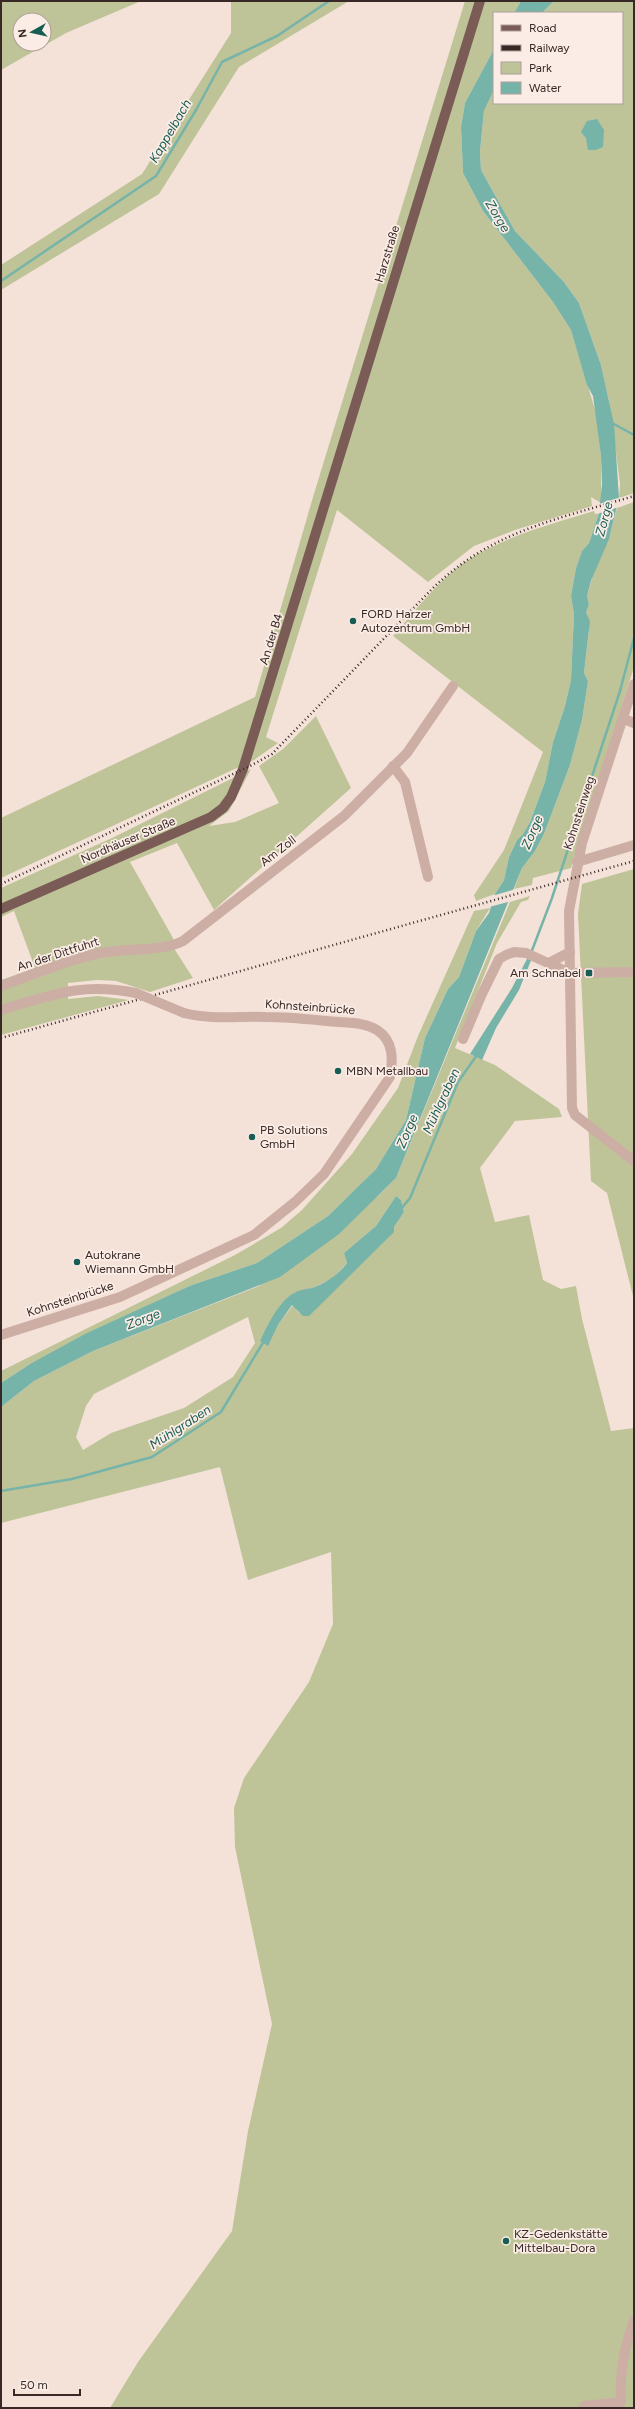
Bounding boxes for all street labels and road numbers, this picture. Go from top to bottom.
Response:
street label: Harzstraße [372,223,402,284]
street label: An der B4 [257,611,286,666]
street label: Kohnsteinweg [561,774,597,852]
street label: Nordhäuser Straße [79,814,178,866]
street label: Am Zoll [257,833,299,869]
street label: An der Dittfuhrt [15,934,101,974]
street label: Kohnsteinbrücke [265,997,356,1017]
street label: Kohnsteinbrücke [25,1278,115,1320]

